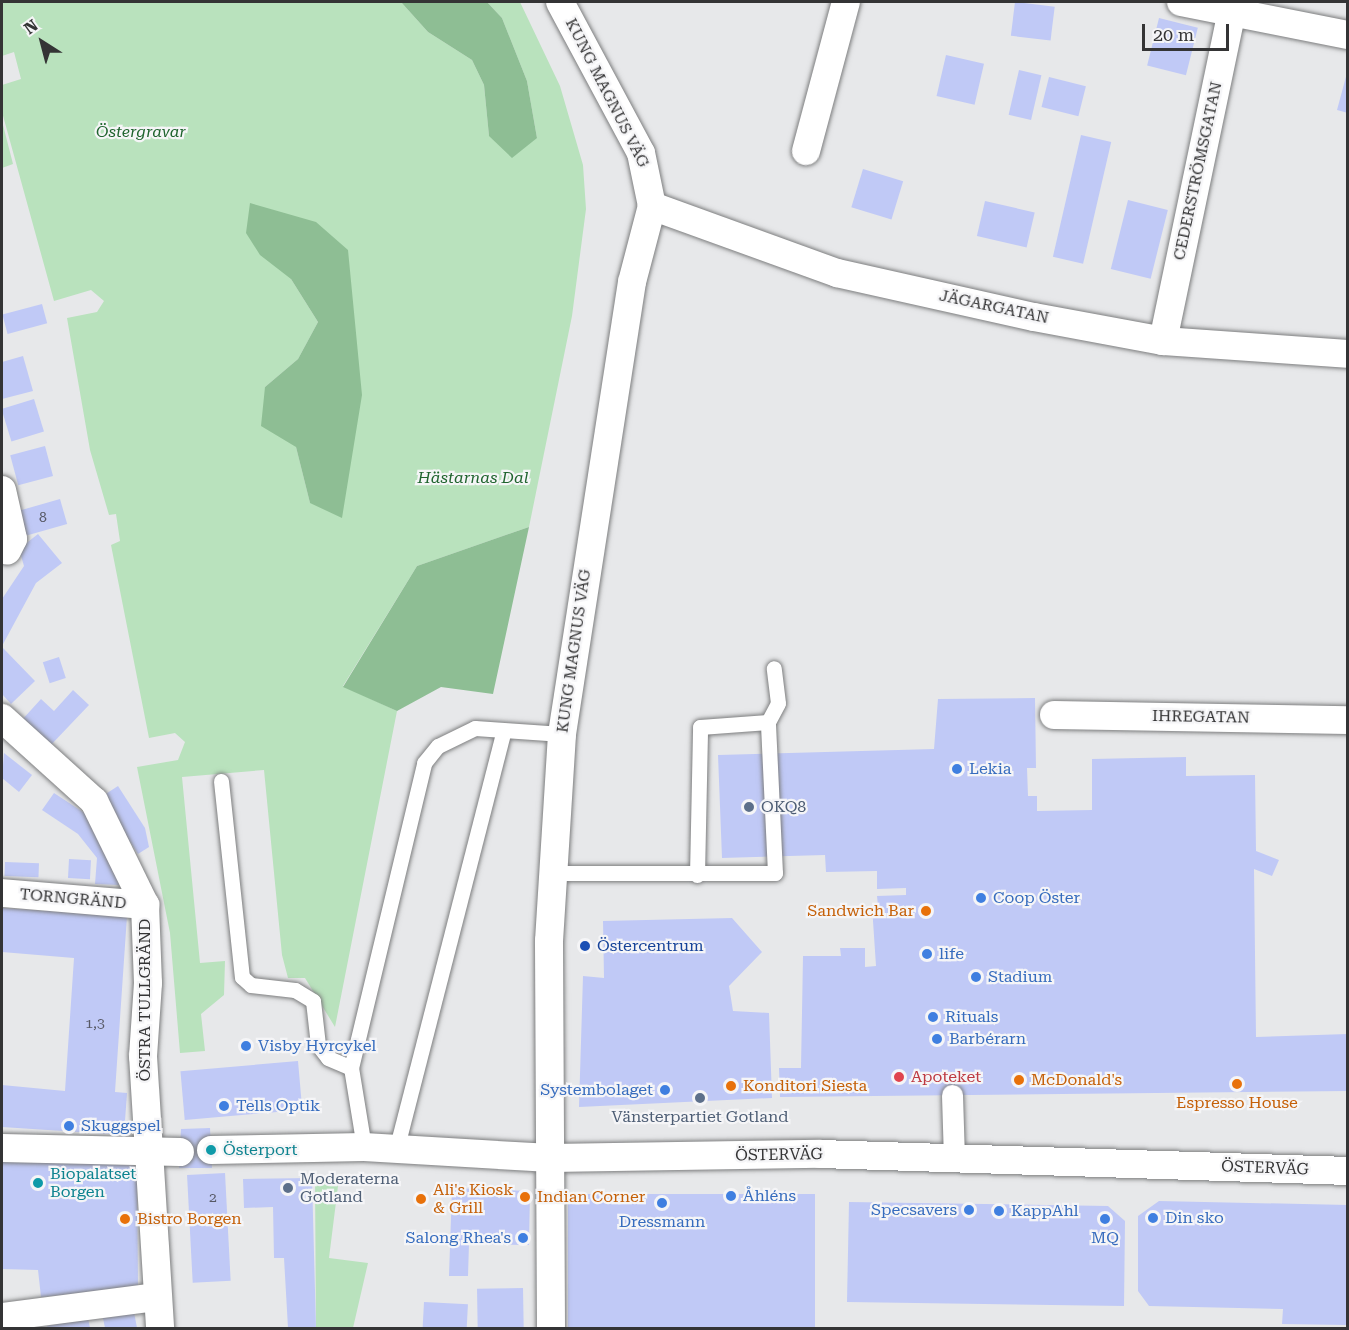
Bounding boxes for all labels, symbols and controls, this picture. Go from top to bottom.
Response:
north arrow [12,12,72,72]
scale bar [1145,12,1232,50]
street label: KUNG MAGNUS VÄG [561,15,653,171]
text: N [21,16,42,38]
text: 20 m [1153,24,1194,45]
street label: CEDERSTRÖMSGATAN [1170,80,1226,262]
park label: Östergravar [96,122,186,142]
street label: JÄGARGATAN [937,286,1051,328]
park label: Hästarnas Dal [418,468,528,488]
house number: 8 [39,509,47,525]
street label: KUNG MAGNUS VÄG [553,568,595,734]
street label: IHREGATAN [1152,707,1250,727]
place label: Lekia [969,759,1012,779]
marker: Lekia [950,762,964,776]
place label: OKQ8 [761,797,806,817]
marker: OKQ8 [742,800,756,814]
street label: TORNGRÄND [19,885,127,913]
place label: Coop Öster [993,888,1080,908]
marker: Coop Öster [974,891,988,905]
place label: Sandwich Bar [807,901,914,921]
marker: Sandwich Bar [919,904,933,918]
street label: ÖSTRA TULLGRÄND [135,919,155,1081]
place label: Östercentrum [597,936,703,956]
marker: Östercentrum [578,939,592,953]
place label: life [939,944,964,964]
marker: life [920,947,934,961]
place label: Stadium [988,967,1052,987]
marker: Stadium [969,970,983,984]
place label: Rituals [945,1007,998,1027]
marker: Rituals [926,1010,940,1024]
house number: 1,3 [85,1015,105,1031]
place label: Barbérarn [949,1029,1026,1049]
marker: Barbérarn [930,1032,944,1046]
place label: Visby Hyrcykel [258,1036,376,1056]
marker: Visby Hyrcykel [239,1039,253,1053]
place label: Apoteket [911,1067,981,1087]
marker: Apoteket [892,1070,906,1084]
place label: McDonald's [1031,1070,1122,1090]
marker: McDonald's [1012,1073,1026,1087]
place label: Konditori Siesta [743,1076,867,1096]
marker: Espresso House [1230,1077,1244,1091]
marker: Konditori Siesta [724,1079,738,1093]
place label: Systembolaget [540,1080,653,1100]
marker: Systembolaget [658,1083,672,1097]
marker: Vänsterpartiet Gotland [693,1091,707,1105]
place label: Espresso House [1176,1093,1298,1113]
place label: Tells Optik [236,1096,320,1116]
marker: Tells Optik [217,1099,231,1113]
place label: Vänsterpartiet Gotland [612,1107,788,1127]
place label: Skuggspel [81,1116,161,1136]
marker: Skuggspel [62,1119,76,1133]
place label: Österport [223,1140,298,1160]
marker: Österport [204,1143,218,1157]
street label: ÖSTERVÄG [735,1145,823,1165]
street label: ÖSTERVÄG [1221,1157,1309,1179]
place label: Biopalatset Borgen [50,1164,136,1202]
place label: Moderaterna Gotland [300,1169,399,1207]
marker: Biopalatset Borgen [31,1176,45,1190]
place label: Ali's Kiosk & Grill [433,1180,513,1218]
marker: Moderaterna Gotland [281,1181,295,1195]
place label: Åhléns [743,1186,796,1206]
place label: Indian Corner [537,1187,645,1207]
house number: 2 [209,1189,217,1205]
marker: Åhléns [724,1189,738,1203]
marker: Indian Corner [518,1190,532,1204]
marker: Ali's Kiosk & Grill [414,1192,428,1206]
marker: Dressmann [655,1196,669,1210]
place label: Specsavers [871,1200,957,1220]
place label: KappAhl [1011,1201,1078,1221]
marker: Specsavers [962,1203,976,1217]
marker: KappAhl [992,1204,1006,1218]
place label: Din sko [1165,1208,1224,1228]
place label: Bistro Borgen [137,1209,241,1229]
marker: Din sko [1146,1211,1160,1225]
marker: Bistro Borgen [118,1212,132,1226]
place label: Dressmann [619,1212,705,1232]
marker: MQ [1098,1212,1112,1226]
place label: Salong Rhea's [405,1228,511,1248]
place label: MQ [1091,1228,1119,1248]
marker: Salong Rhea's [516,1231,530,1245]

